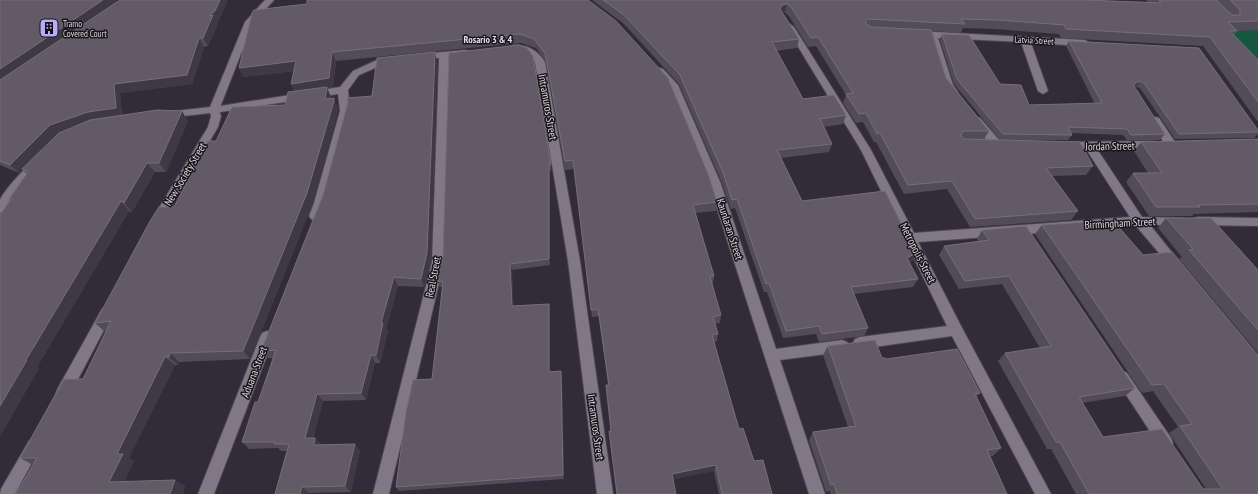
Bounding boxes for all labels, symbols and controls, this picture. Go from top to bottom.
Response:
building icon: Tramo Covered Court [38,17,60,39]
place label: Tramo Covered Court [63,18,107,39]
district label: Rosario 3 & 4 [464,33,513,46]
street label: Latvia Street [1014,33,1054,47]
street label: Intramuros Street [535,73,561,141]
street label: Jordan Street [1084,139,1135,153]
street label: New Society Street [161,140,209,208]
street label: Kaunlaran Street [714,197,746,261]
street label: Birmingham Street [1084,214,1156,232]
street label: Metropolis Street [897,221,939,285]
street label: Real Street [422,255,444,299]
street label: Aduana Street [238,345,270,399]
street label: Intramuros Street [584,393,608,461]

